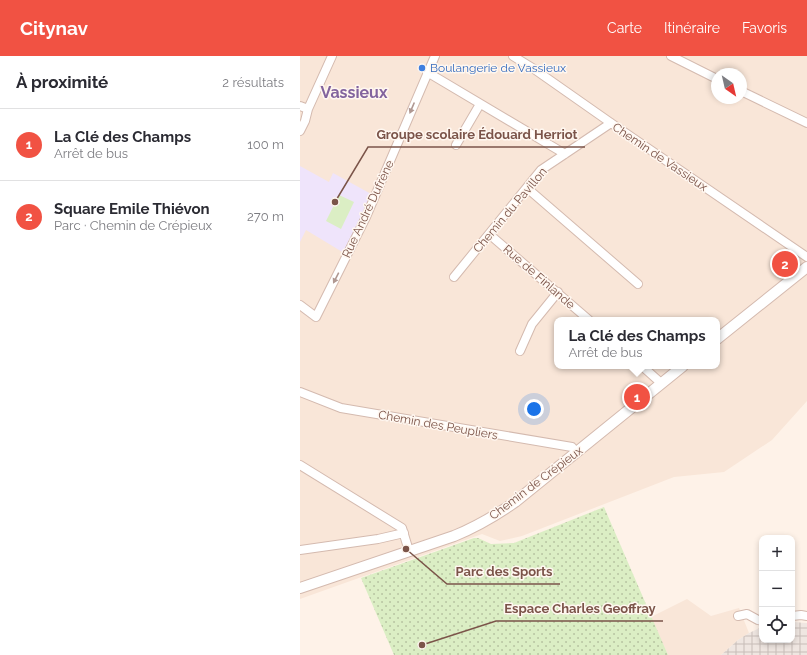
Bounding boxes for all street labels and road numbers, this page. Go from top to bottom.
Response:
street label: Chemin de Vassieux [610,120,710,194]
street label: Rue André Dufrène [339,158,397,260]
street label: Chemin du Pavillon [470,164,550,256]
street label: Rue de Finlande [500,242,578,312]
street label: Chemin des Peupliers [377,408,499,442]
street label: Chemin de Crépieux [487,443,585,523]

